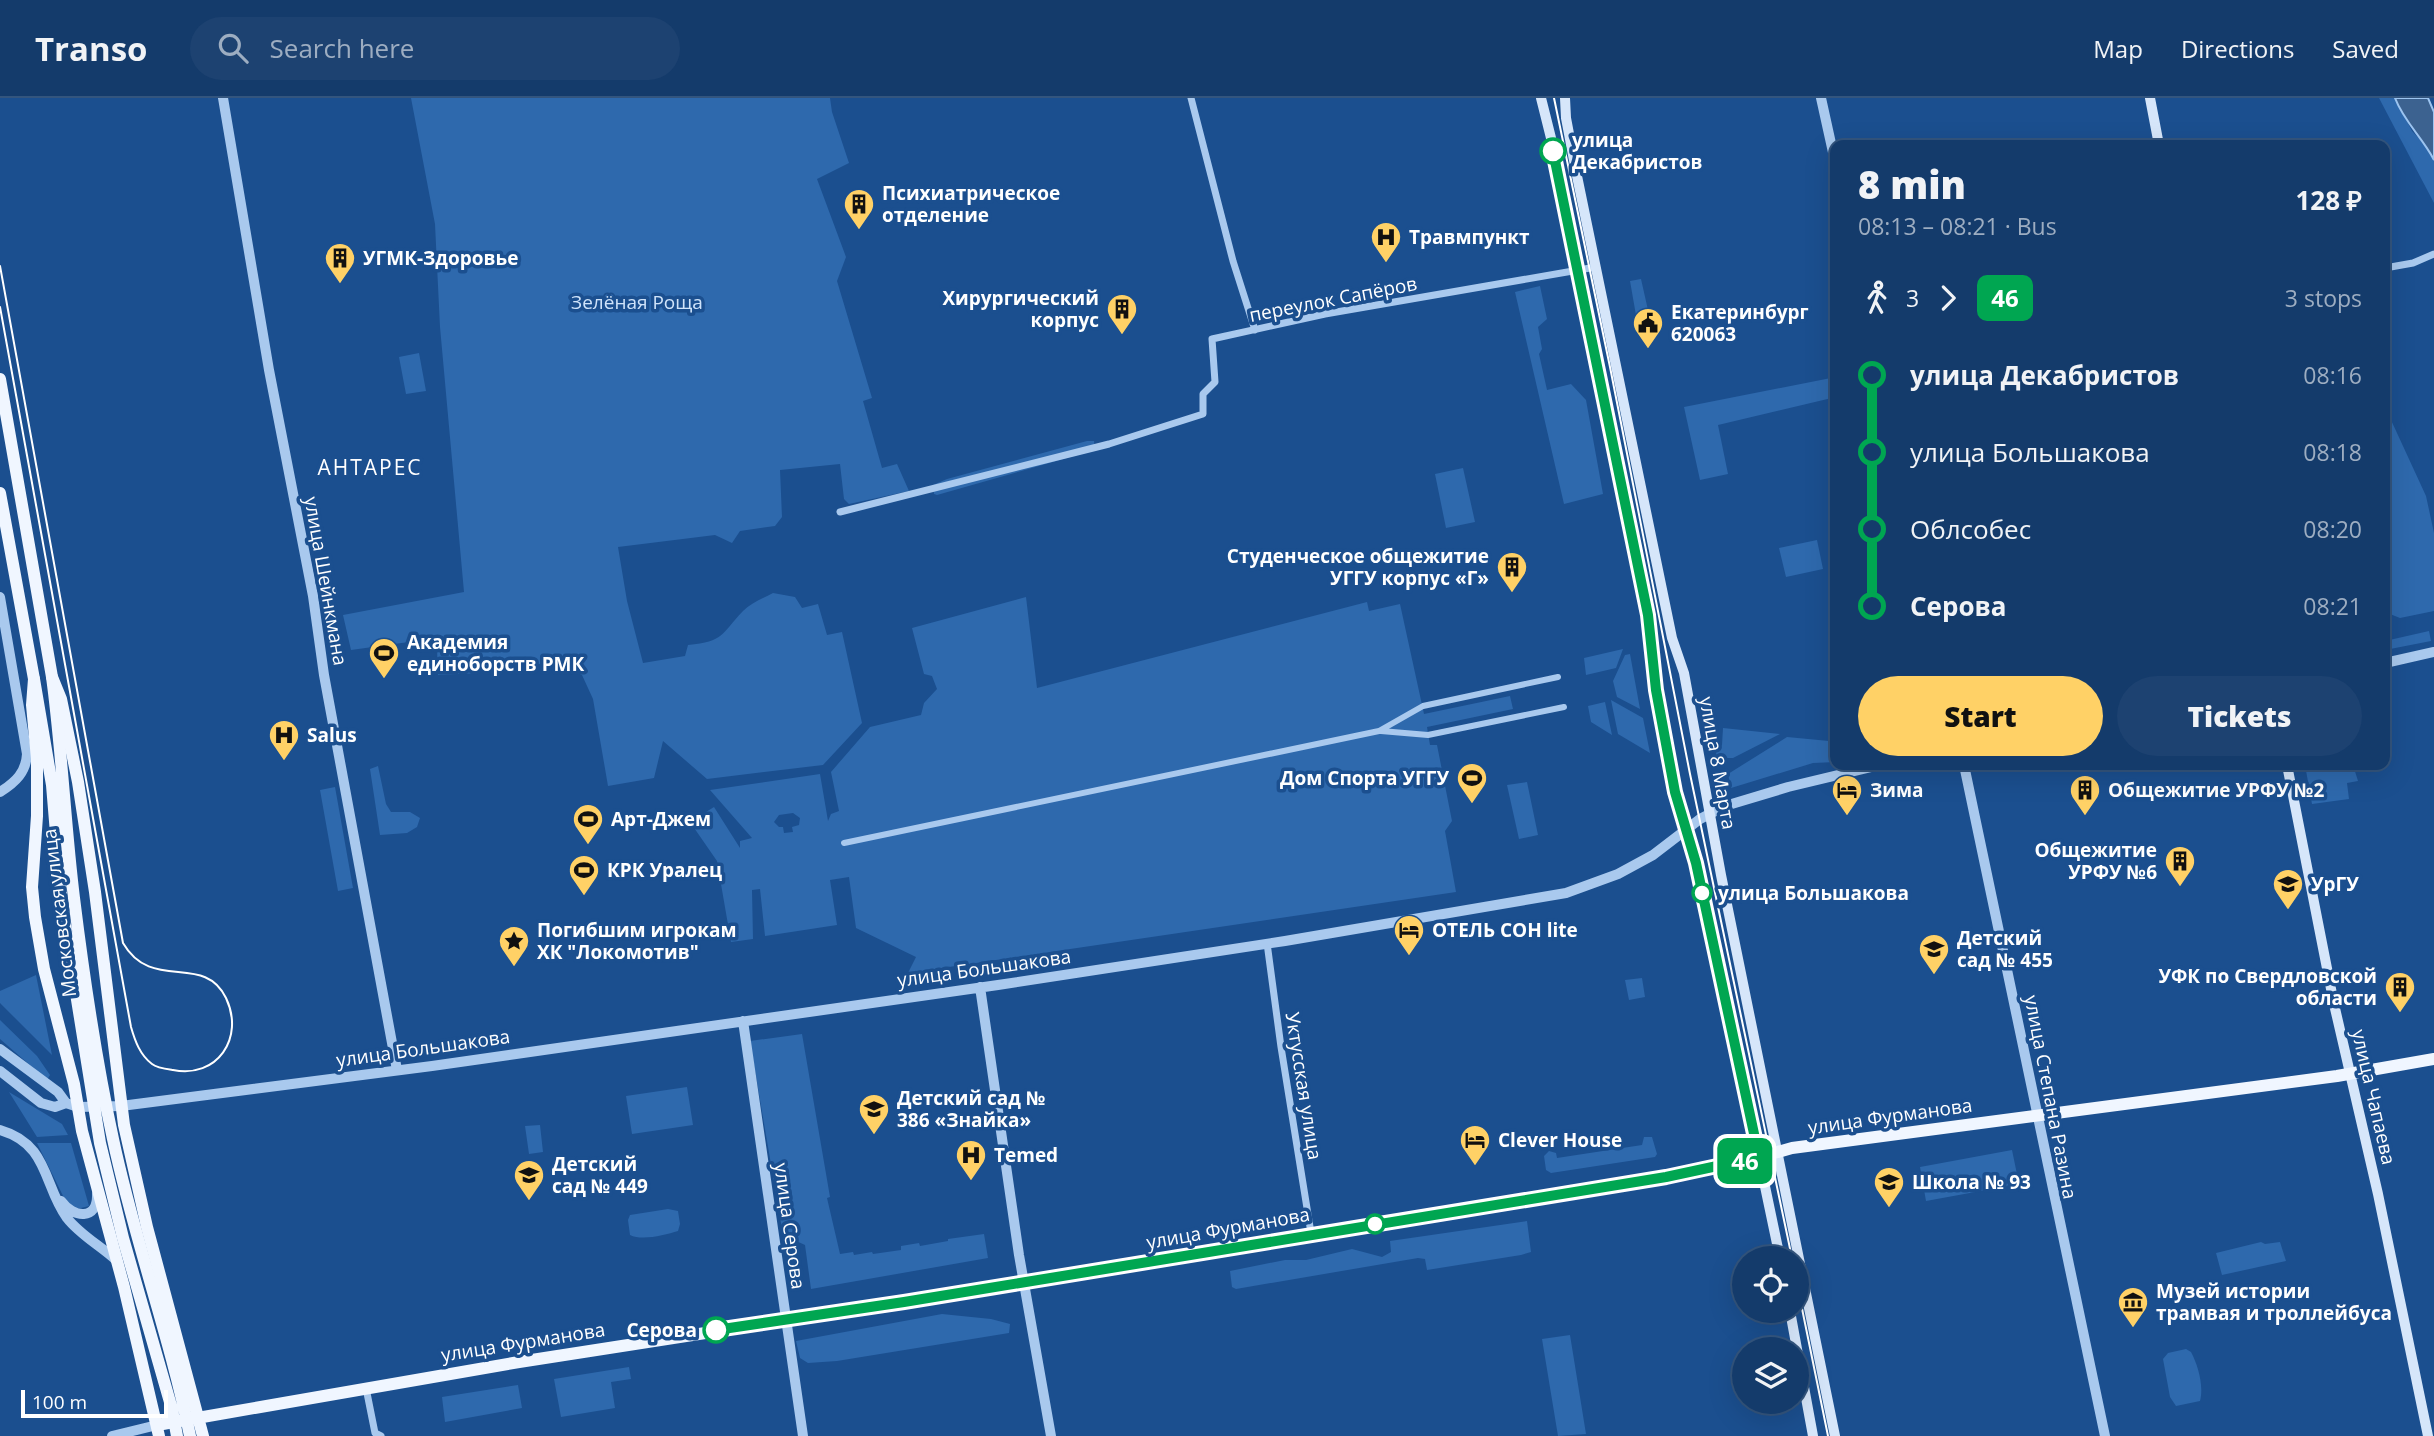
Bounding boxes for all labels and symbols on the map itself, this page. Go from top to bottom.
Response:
place label: улица Декабристов [1572,127,1703,175]
marker: улица Декабристов [1540,138,1566,164]
place label: Психиатрическое отделение [882,180,1060,228]
building icon: Психиатрическое отделение [842,187,876,231]
hospital icon: Травмпункт [1369,220,1403,264]
place label: Травмпункт [1409,224,1530,250]
building icon: УГМК-Здоровье [323,241,357,285]
place label: УГМК-Здоровье [363,245,518,271]
street label: переулок Сапёров [1247,270,1419,328]
place label: Хирургический корпус [942,285,1099,333]
park label: Зелёная Роща [571,289,703,315]
building icon: Хирургический корпус [1105,292,1139,336]
place label: Екатеринбург 620063 [1671,299,1809,347]
public building icon: Екатеринбург 620063 [1631,306,1665,350]
district label: АНТАРЕС [317,453,423,481]
street label: улица Шейнкмана [298,494,354,668]
place label: Студенческое общежитие УГГУ корпус «Г» [1227,543,1489,591]
building icon: Студенческое общежитие УГГУ корпус «Г» [1495,550,1529,594]
place label: Академия единоборств РМК [407,629,584,677]
sports icon: Академия единоборств РМК [367,636,401,680]
street label: улица 8 Марта [1694,695,1742,831]
hospital icon: Salus [267,718,301,762]
place label: Salus [307,722,357,748]
sports icon: Дом Спорта УГГУ [1455,761,1489,805]
place label: Дом Спорта УГГУ [1280,765,1449,791]
hotel icon: Зима [1830,773,1864,817]
building icon: Общежитие УРФУ №2 [2068,773,2102,817]
place label: Зима [1870,777,1924,803]
place label: Общежитие УРФУ №2 [2108,777,2324,803]
sports icon: Арт-Джем [571,802,605,846]
place label: Арт-Джем [611,806,711,832]
street label: Московская улица [36,827,82,999]
place label: Общежитие УРФУ №6 [2034,837,2157,885]
building icon: Общежитие УРФУ №6 [2163,844,2197,888]
sports icon: КРК Уралец [567,853,601,897]
place label: КРК Уралец [607,857,722,883]
school or university icon: УрГУ [2271,867,2305,911]
place label: УрГУ [2311,871,2359,897]
place label: улица Большакова [1718,880,1909,906]
marker: улица Большакова [1692,883,1712,903]
hotel icon: ОТЕЛЬ СОН lite [1392,913,1426,957]
place label: Погибшим игрокам ХК "Локомотив" [537,917,736,965]
place label: ОТЕЛЬ СОН lite [1432,917,1578,943]
place icon: Погибшим игрокам ХК "Локомотив" [497,924,531,968]
place label: Детский сад № 455 [1957,925,2053,973]
school or university icon: Детский сад № 455 [1917,932,1951,976]
street label: улица Большакова [895,943,1073,993]
place label: УФК по Свердловской области [2158,963,2377,1011]
building icon: УФК по Свердловской области [2383,970,2417,1014]
street label: улица Степана Разина [2018,993,2084,1201]
street label: Уктусская улица [1280,1010,1328,1162]
street label: улица Большакова [334,1023,512,1073]
street label: улица Чапаева [2346,1027,2402,1167]
place label: Детский сад № 386 «Знайка» [897,1085,1045,1133]
school or university icon: Детский сад № 386 «Знайка» [857,1092,891,1136]
street label: улица Фурманова [1806,1092,1974,1140]
hotel icon: Clever House [1458,1123,1492,1167]
place label: Clever House [1498,1127,1622,1153]
hospital icon: Temed [954,1138,988,1182]
line badge: 46 [1714,1138,1776,1184]
place label: Temed [994,1142,1058,1168]
place label: Детский сад № 449 [552,1151,648,1199]
school or university icon: Детский сад № 449 [512,1158,546,1202]
street label: улица Серова [768,1161,812,1291]
school or university icon: Школа № 93 [1872,1165,1906,1209]
place label: Школа № 93 [1912,1169,2031,1195]
street label: улица Фурманова [1144,1201,1312,1255]
unlabelled marker [1365,1214,1385,1234]
place label: Музей истории трамвая и троллейбуса [2156,1278,2392,1326]
museum icon: Музей истории трамвая и троллейбуса [2116,1285,2150,1329]
street label: улица Фурманова [439,1316,607,1368]
place label: Серова [626,1317,697,1343]
marker: Серова [703,1317,729,1343]
scale bar [21,1387,168,1419]

